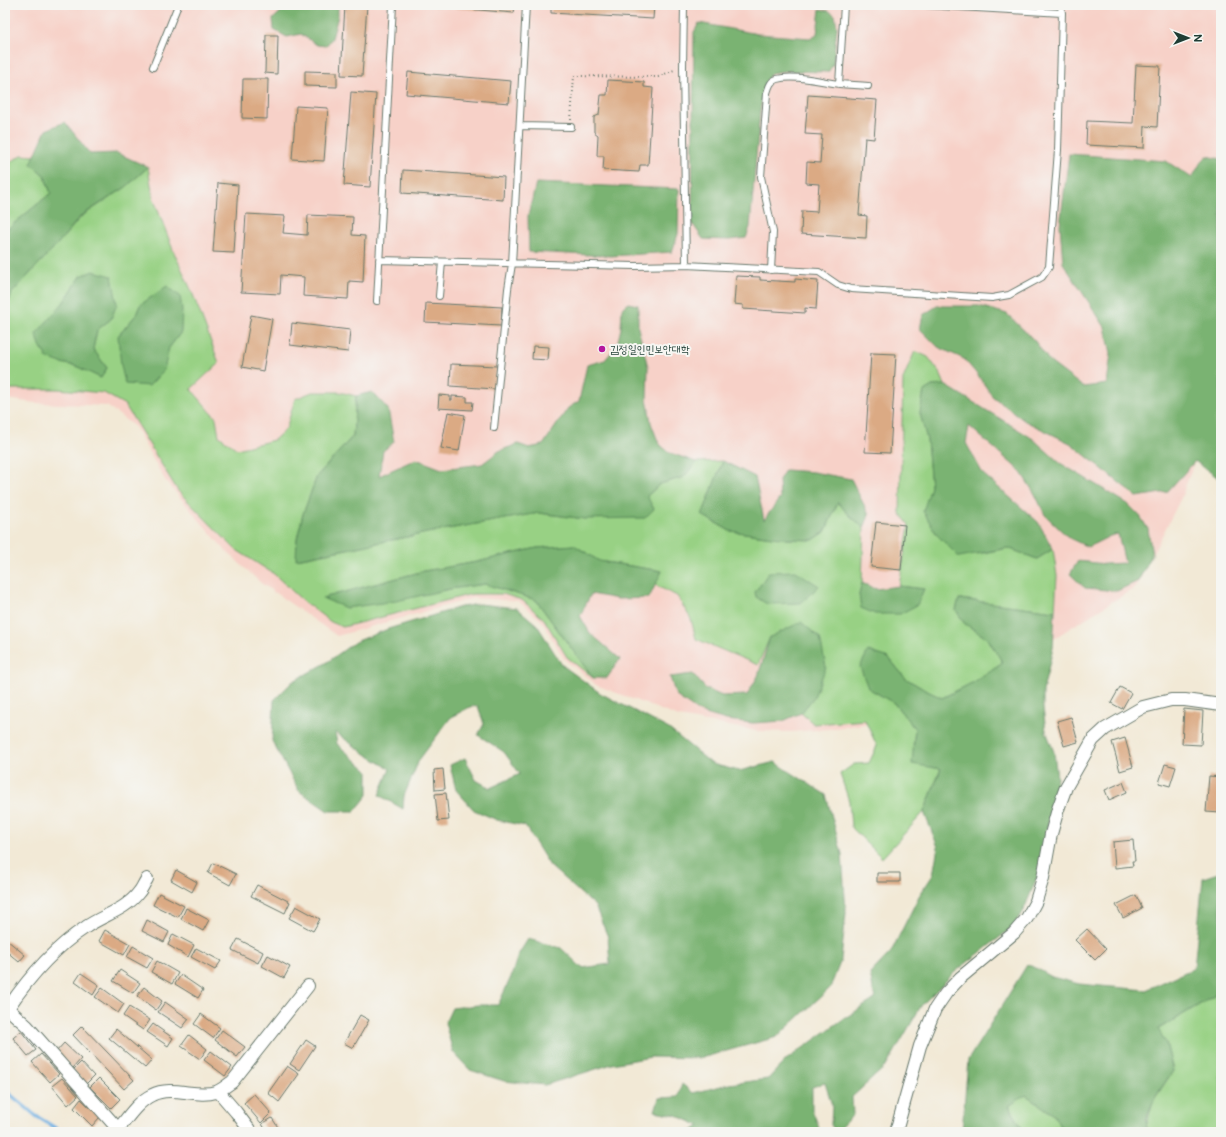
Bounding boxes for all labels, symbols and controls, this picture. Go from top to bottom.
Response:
north arrow [1168,18,1208,58]
text: N [1191,34,1204,42]
place label: 김정일인민보안대학 [610,343,690,356]
marker: 김정일인민보안대학 [597,344,607,354]

